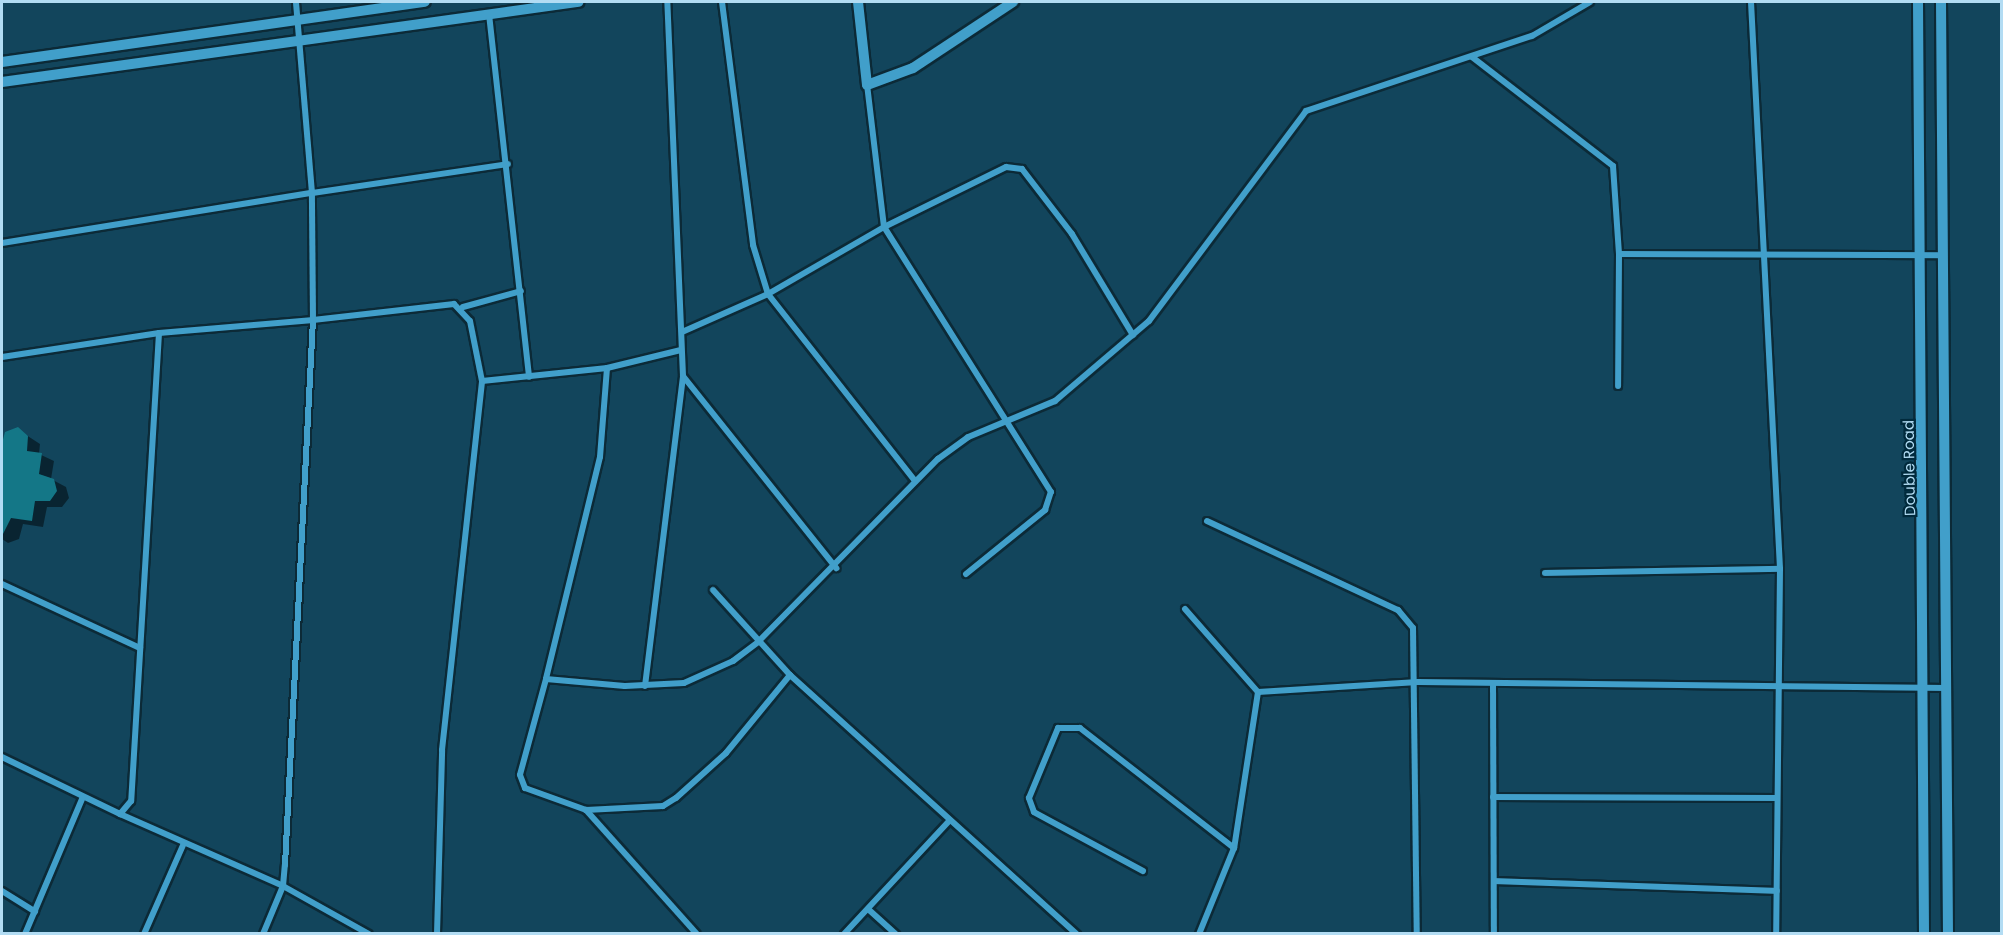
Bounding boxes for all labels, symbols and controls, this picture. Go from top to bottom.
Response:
street label: Double Road [1899,420,1919,516]

